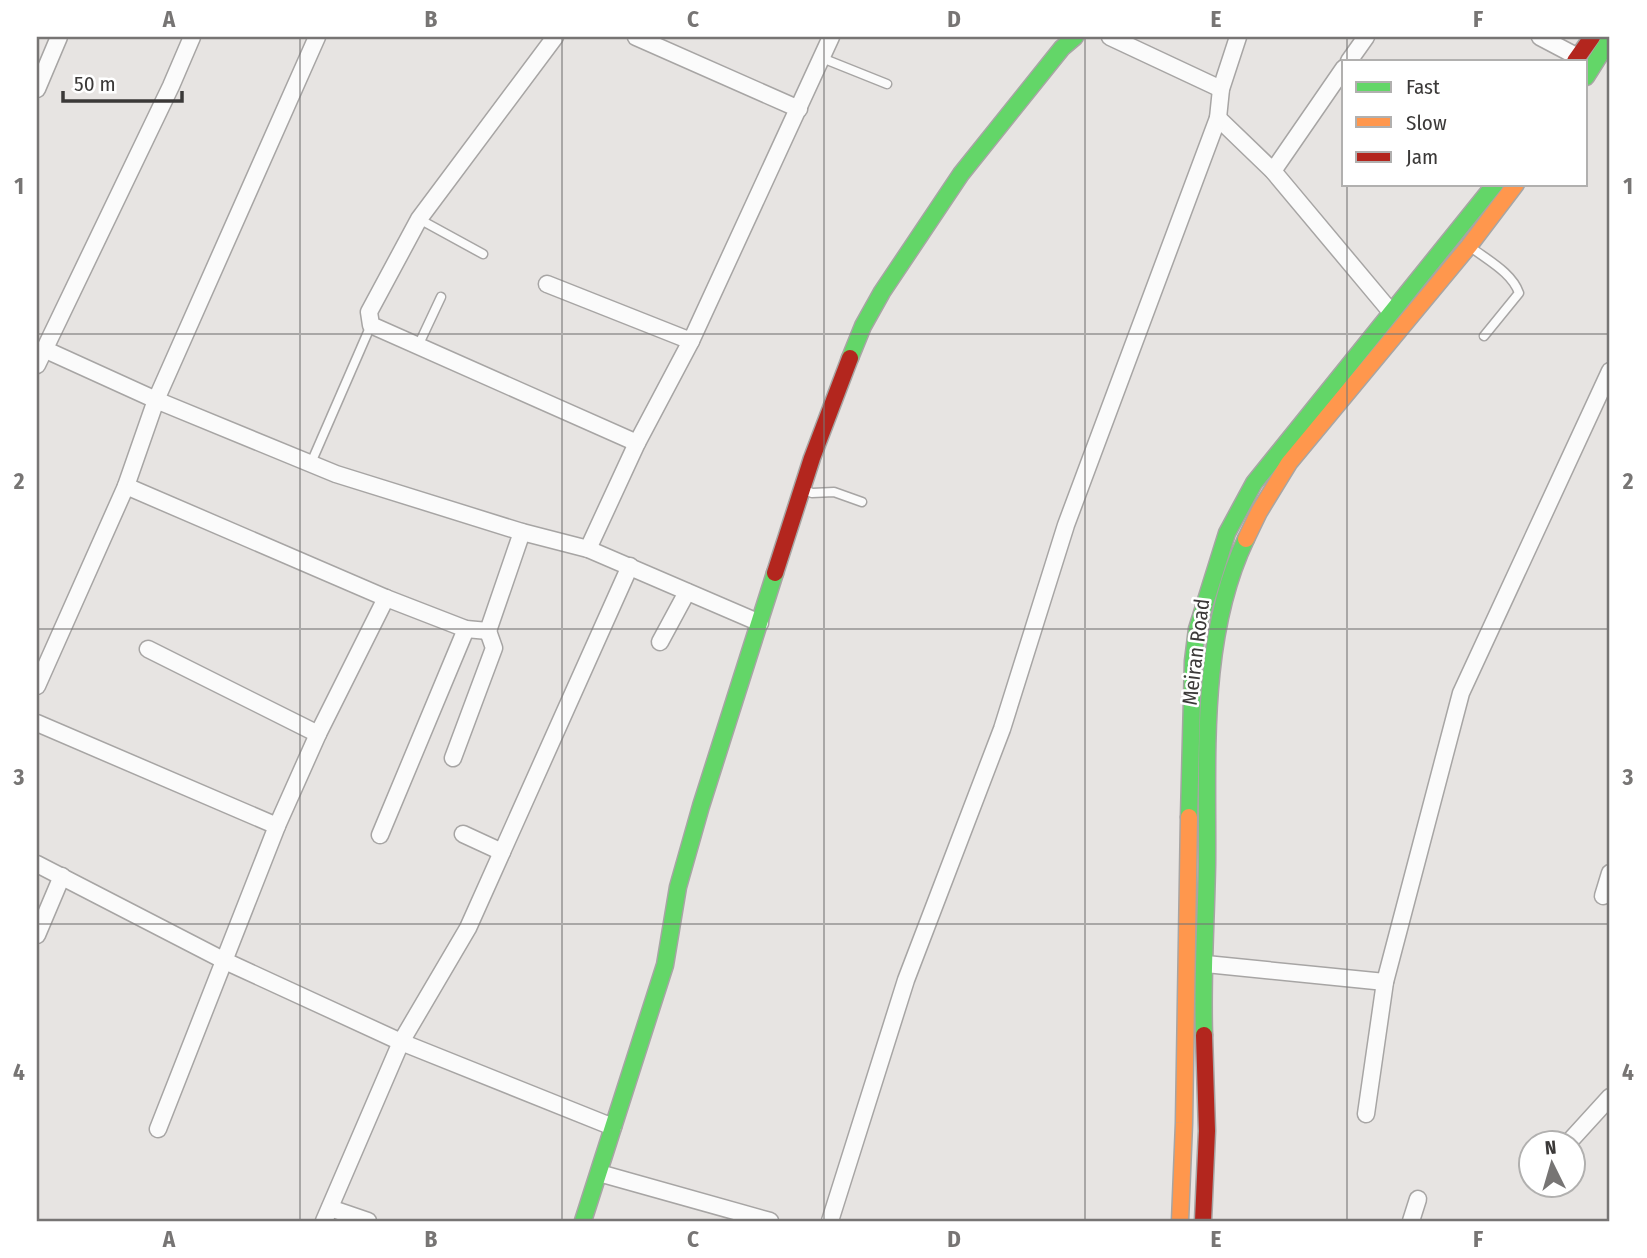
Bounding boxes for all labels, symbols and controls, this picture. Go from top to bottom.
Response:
text: A [162,5,176,33]
text: B [425,5,438,33]
text: C [687,5,699,33]
text: D [947,5,961,33]
text: E [1211,5,1222,33]
text: F [1473,5,1483,33]
scale bar [63,60,182,104]
legend [1342,60,1588,186]
text: 50 m [74,71,116,97]
text: Fast [1406,74,1440,100]
text: Slow [1406,110,1447,136]
text: Jam [1406,144,1438,170]
text: 1 [14,172,24,200]
text: 1 [1623,172,1633,200]
text: 2 [13,467,25,495]
text: 2 [1622,467,1634,495]
street label: Meiran Road [1177,597,1215,707]
text: 3 [13,763,25,791]
text: 3 [1622,763,1634,791]
text: 4 [13,1058,25,1086]
text: 4 [1622,1058,1634,1086]
north arrow [1518,1128,1588,1198]
text: N [1544,1136,1557,1160]
text: A [162,1225,176,1253]
text: B [425,1225,438,1253]
text: C [687,1225,699,1253]
text: D [947,1225,961,1253]
text: E [1211,1225,1222,1253]
text: F [1473,1225,1483,1253]

